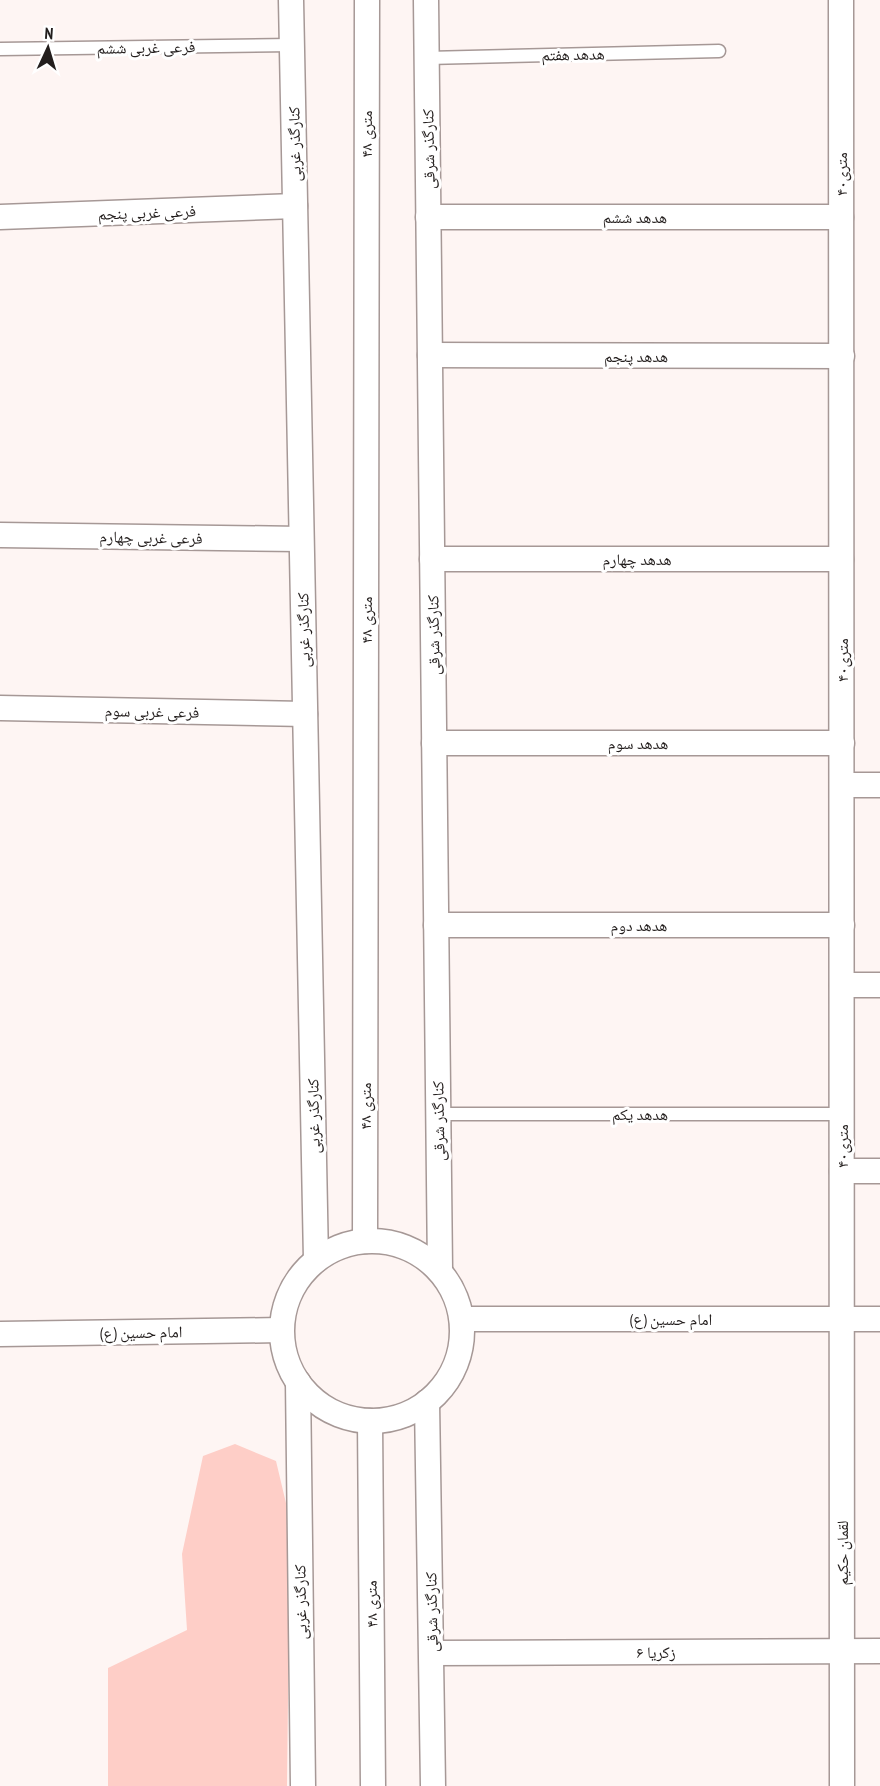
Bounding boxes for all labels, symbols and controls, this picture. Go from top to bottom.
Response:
north arrow [18,18,78,78]
text: N [44,23,54,43]
street label: فرعی غربی ششم [97,36,195,59]
street label: هدهد هفتم [541,43,605,66]
street label: کنارگذر غربی [283,106,306,182]
street label: کنارگذر شرقی [417,108,440,189]
street label: ۴۸ متری [356,110,377,158]
street label: ۴۰متری [831,152,852,196]
street label: فرعی غربی پنجم [98,200,196,225]
street label: هدهد ششم [603,207,667,228]
street label: هدهد پنجم [604,346,668,367]
street label: فرعی غربی چهارم [99,526,203,549]
street label: هدهد چهارم [602,549,672,570]
street label: کنارگذر غربی [292,592,315,668]
street label: کنارگذر شرقی [422,594,445,675]
street label: ۴۸ متری [356,596,377,644]
street label: ۴۰متری [832,638,853,682]
street label: فرعی غربی سوم [104,700,200,723]
street label: هدهد سوم [608,733,668,754]
street label: هدهد دوم [611,915,667,936]
street label: کنارگذر غربی [302,1078,325,1154]
street label: کنارگذر شرقی [427,1080,450,1161]
street label: ۴۸ متری [355,1082,376,1130]
street label: هدهد یکم [612,1104,668,1125]
street label: ۴۰متری [832,1124,853,1168]
street label: امام حسین (ع) [630,1309,712,1330]
street label: امام حسین (ع) [99,1321,183,1344]
street label: لقمان حکیم [832,1521,853,1585]
street label: کنارگذر غربی [289,1564,312,1640]
street label: کنارگذر شرقی [420,1571,443,1652]
street label: ۴۸ متری [361,1580,382,1628]
street label: زکریا ۶ [636,1642,676,1662]

